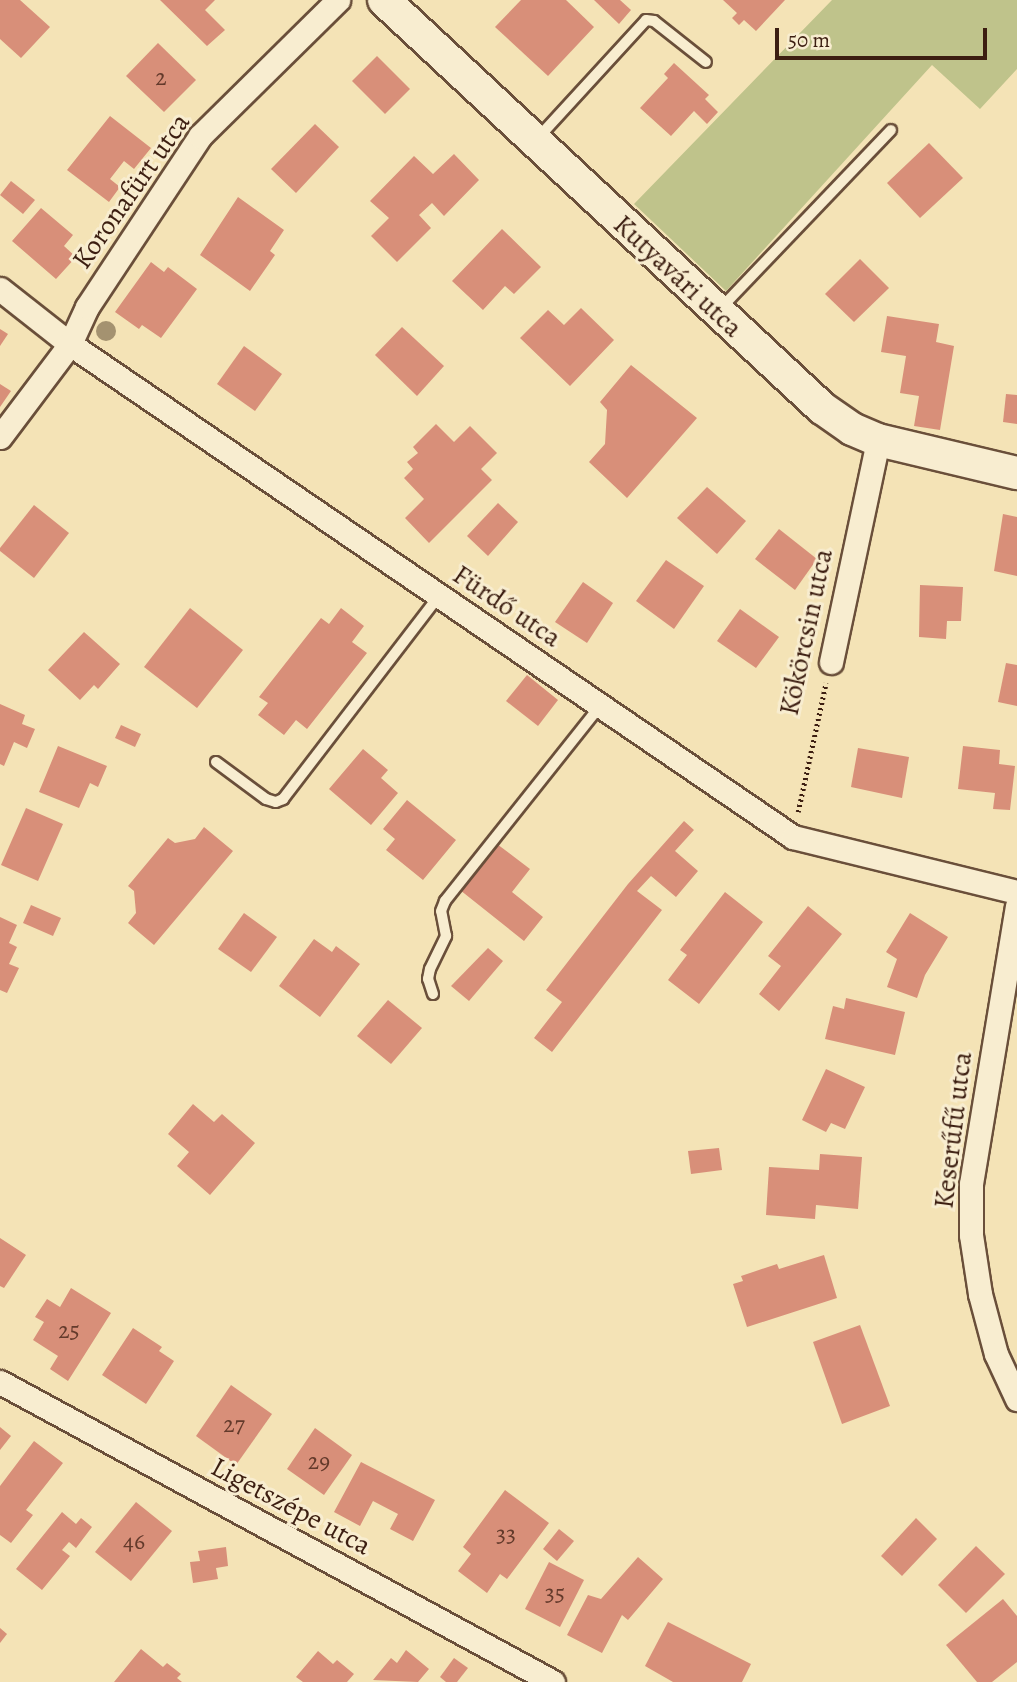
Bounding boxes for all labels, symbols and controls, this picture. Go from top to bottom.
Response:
scale bar [779,14,991,58]
text: 50 m [788,26,830,54]
house number: 2 [155,64,167,92]
street label: Koronafürt utca [65,107,197,275]
street label: Kutyavári utca [606,208,750,344]
street label: Kökörcsin utca [772,546,840,718]
street label: Fürdő utca [446,558,568,654]
street label: Keserűfű utca [927,1050,979,1210]
house number: 25 [58,1317,80,1345]
house number: 27 [223,1411,245,1439]
house number: 29 [308,1448,330,1476]
street label: Ligetszépe utca [205,1450,377,1562]
house number: 33 [496,1521,516,1549]
house number: 46 [123,1528,145,1556]
house number: 35 [545,1580,565,1608]

